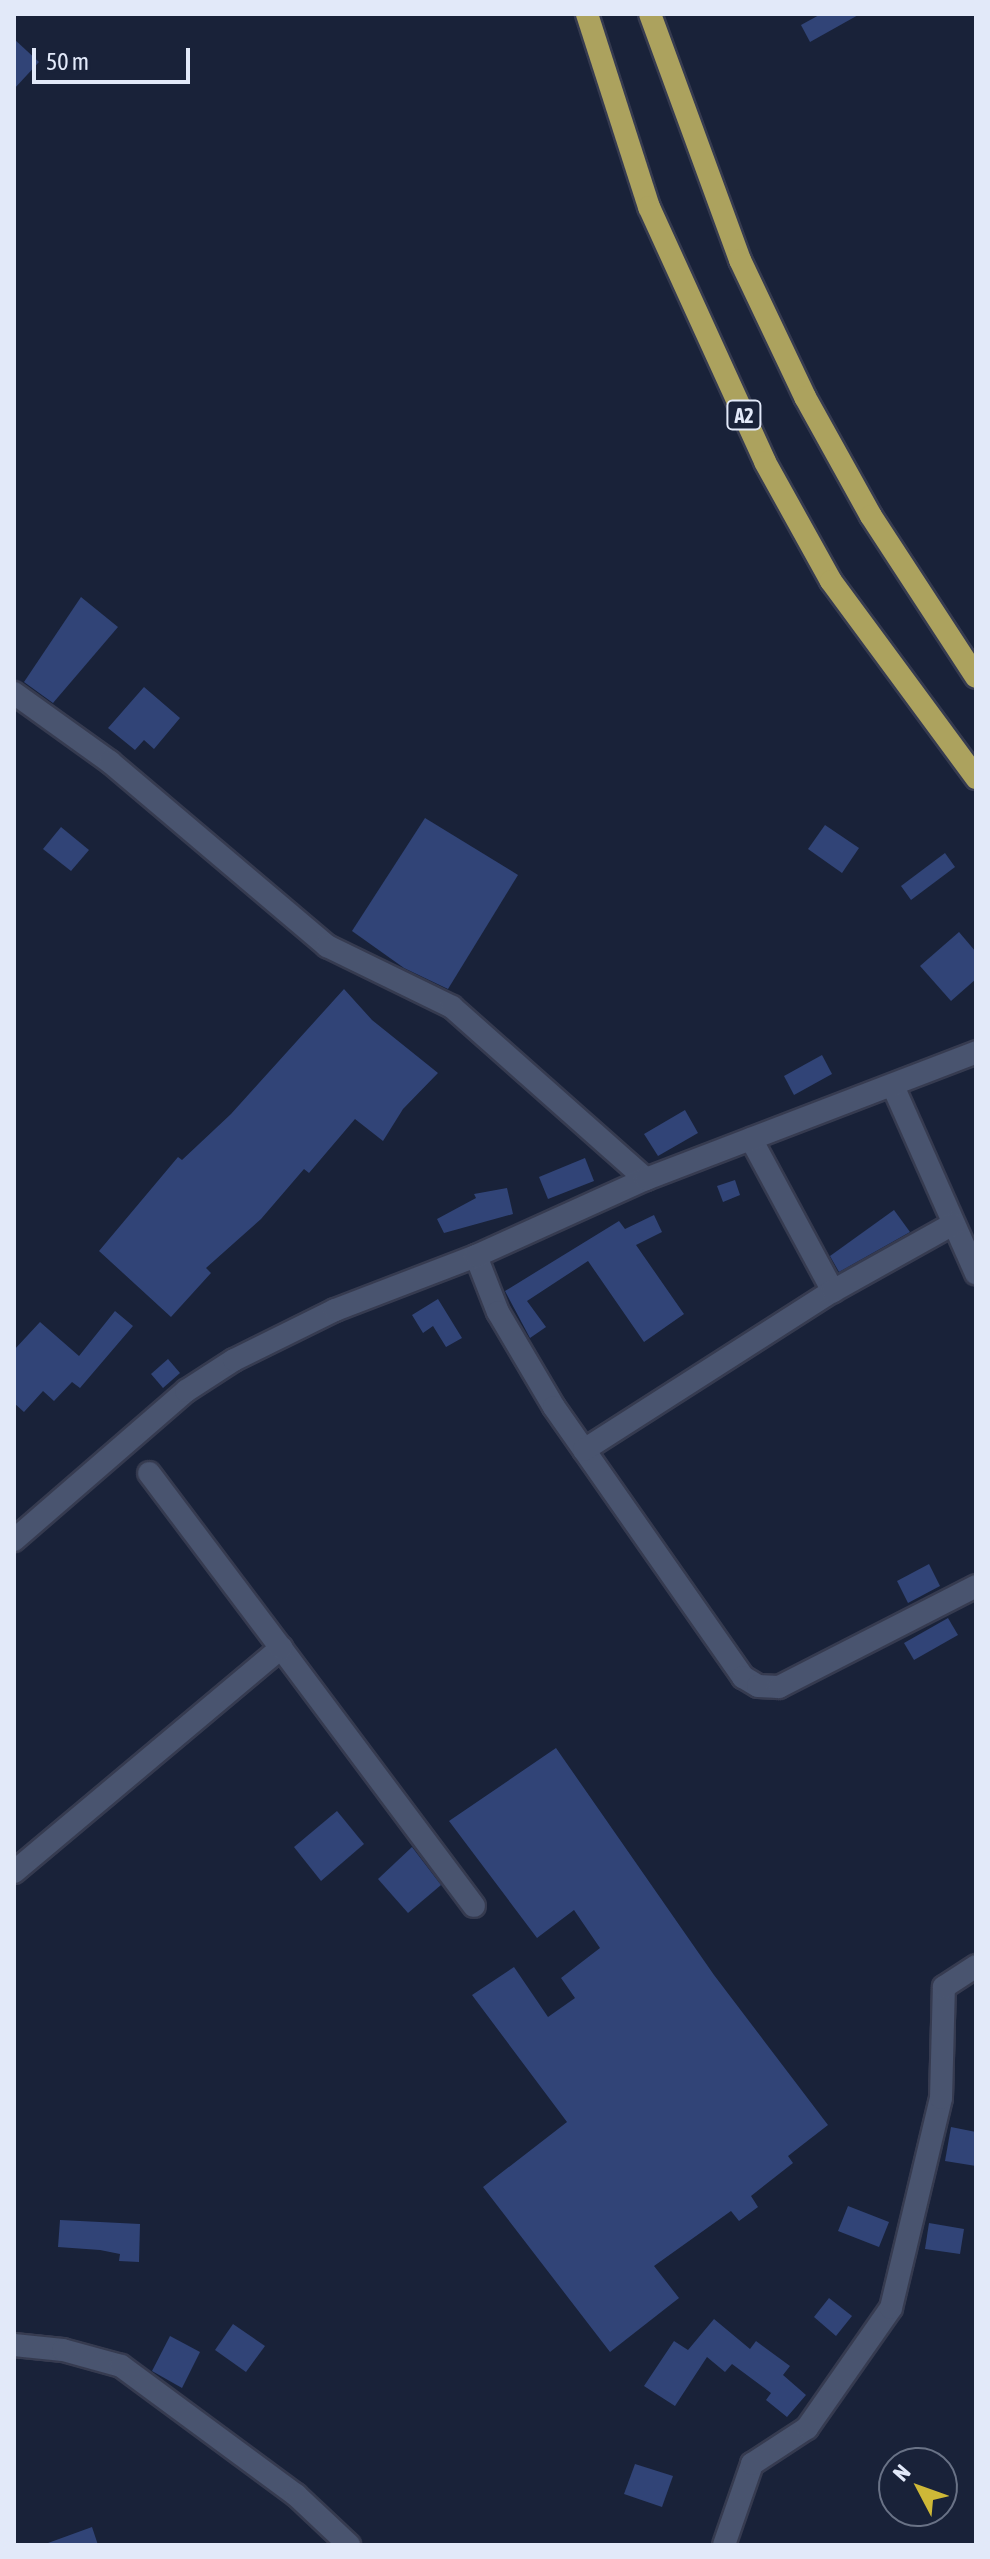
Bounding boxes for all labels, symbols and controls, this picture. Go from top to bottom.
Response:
scale bar [36,32,194,82]
text: 50 m [46,48,89,75]
road number: A2 [726,399,762,431]
north arrow [878,2447,958,2527]
text: N [887,2459,915,2486]

